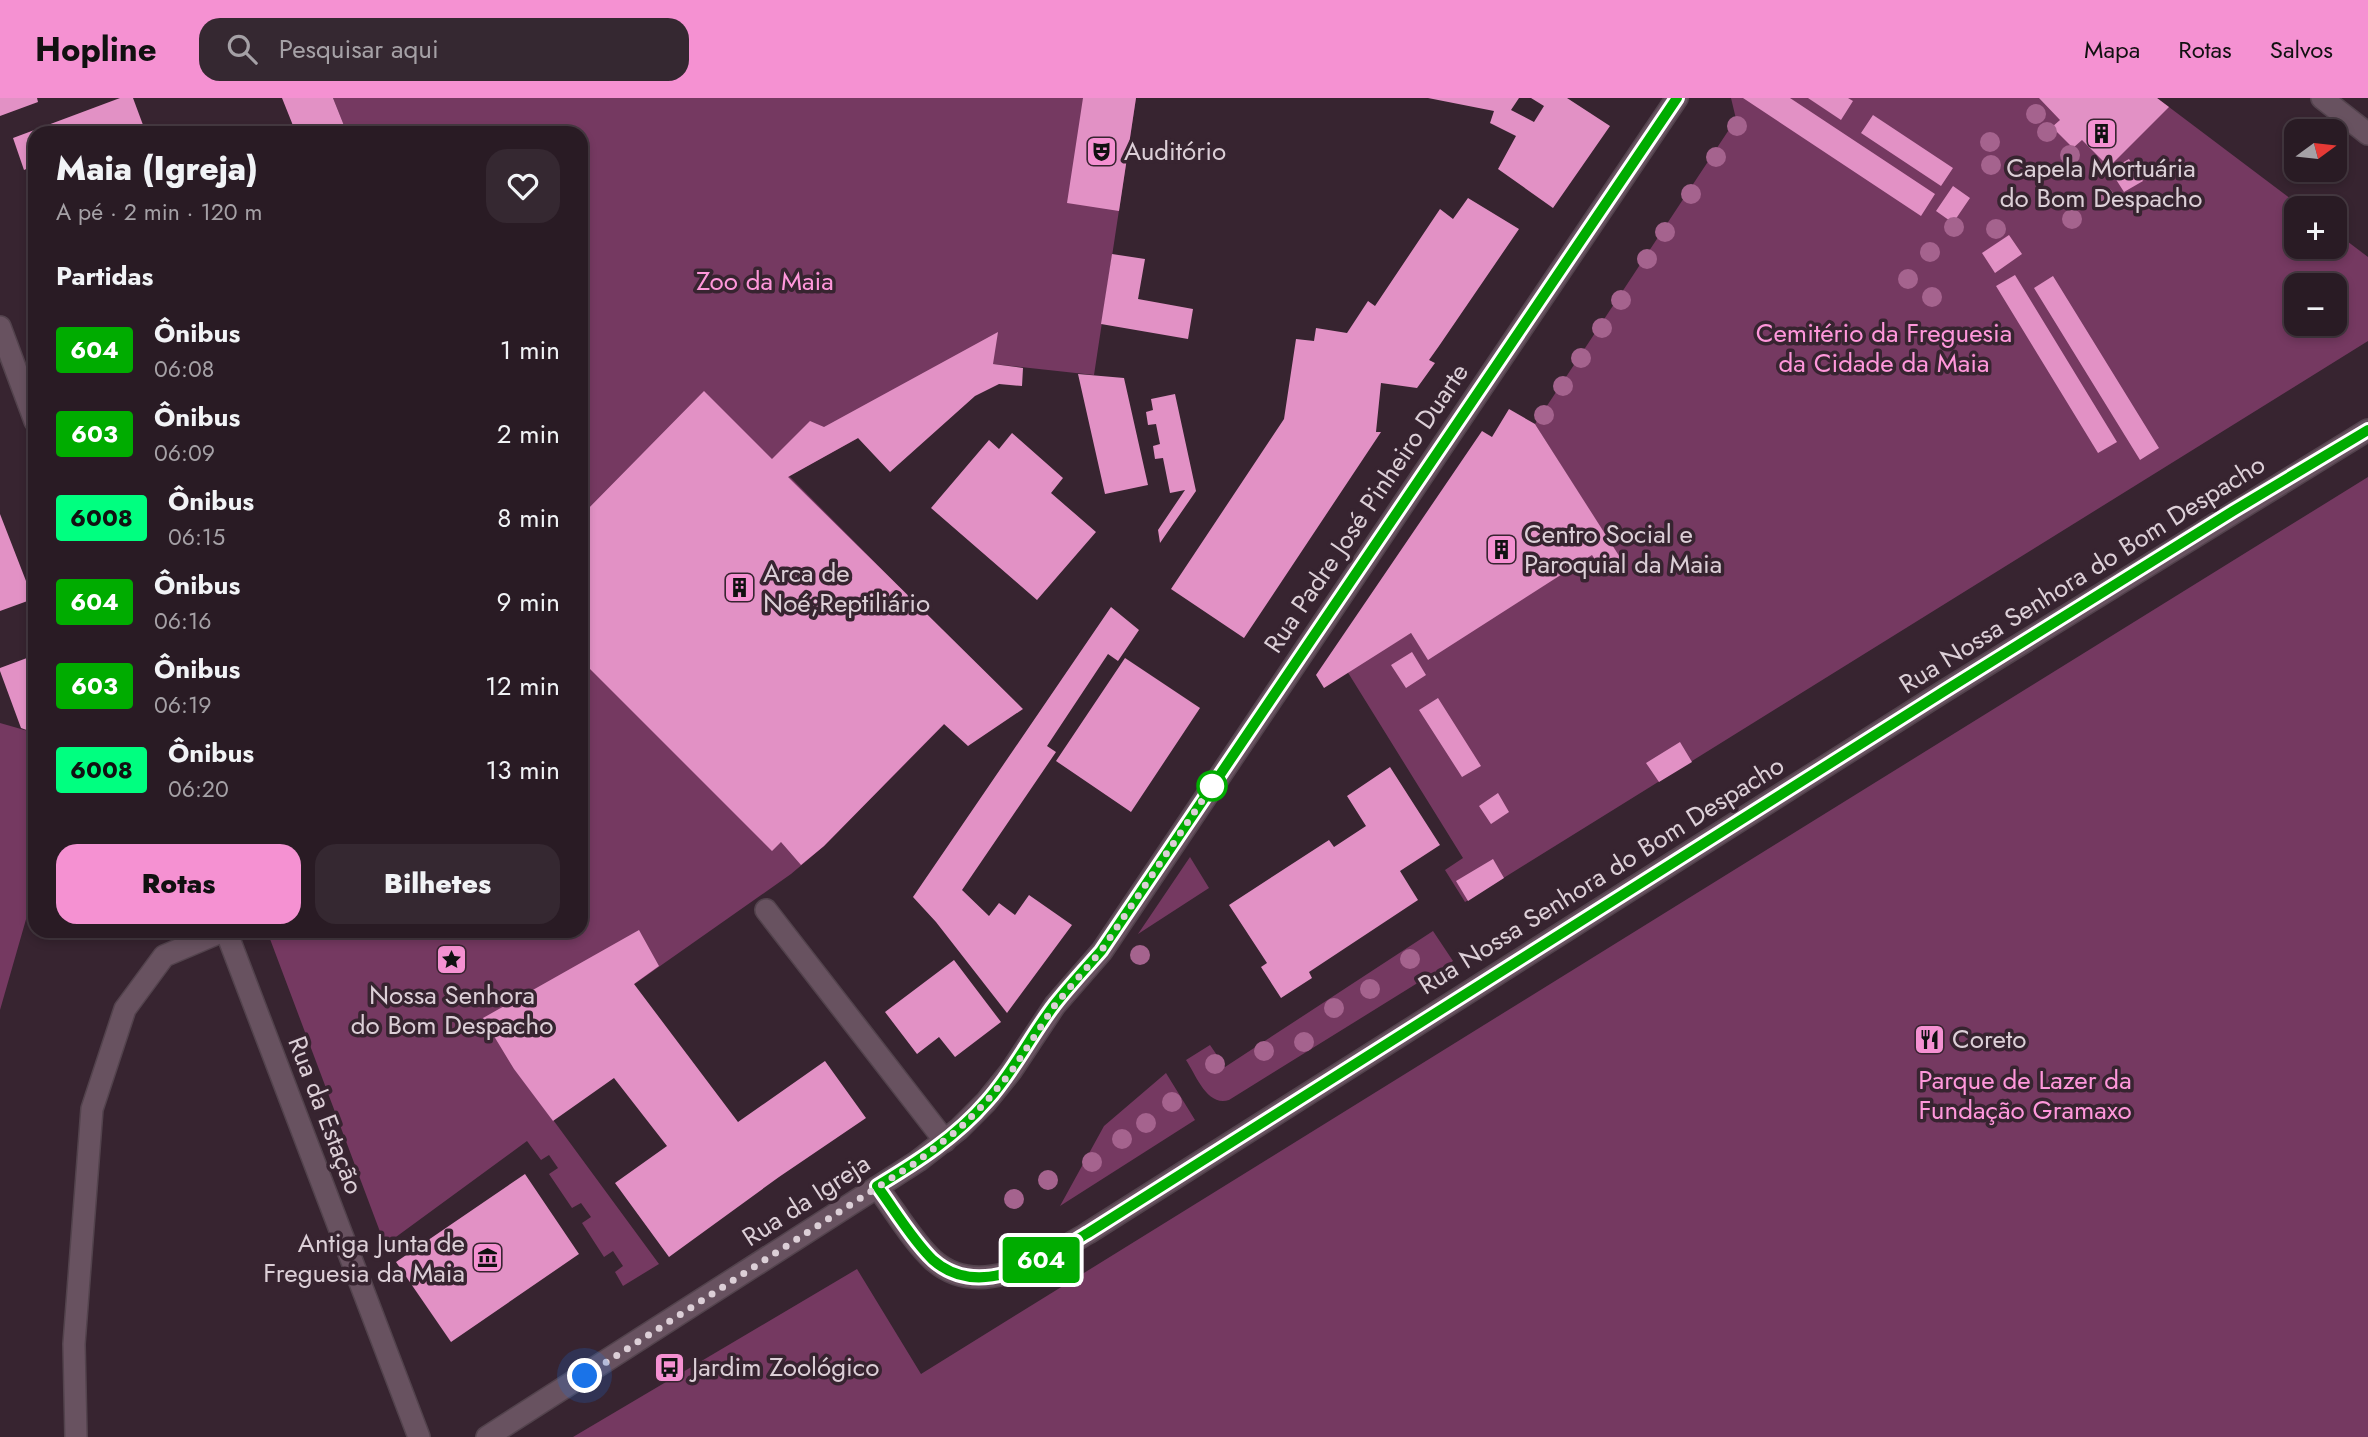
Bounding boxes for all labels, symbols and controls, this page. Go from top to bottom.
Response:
search box [199,18,689,81]
text: Hopline [35,26,157,73]
icon: search [223,30,261,68]
text: Pesquisar aqui [279,30,439,68]
text: Mapa [2084,32,2140,67]
text: Rotas [2178,32,2232,67]
text: Salvos [2270,32,2333,67]
building icon: Capela Mortuária do Bom Despacho [2084,116,2118,150]
north arrow [2284,119,2347,182]
map controls [2284,119,2347,336]
place label: Auditório [1124,132,1226,170]
theatre icon: Auditório [1084,134,1118,168]
text: Maia (Igreja) [56,145,258,192]
button: heart [486,149,560,223]
place label: Capela Mortuária do Bom Despacho [2000,149,2202,217]
text: A pé · 2 min · 120 m [56,195,263,229]
button: + [2284,196,2347,259]
text: Partidas [56,257,153,295]
park label: Zoo da Maia [696,262,834,300]
button: − [2284,273,2347,336]
text: Ônibus [154,314,240,352]
park label: Cemitério da Freguesia da Cidade da Maia [1756,314,2012,382]
text: 1 min [500,331,560,369]
text: 604 [70,332,119,367]
text: 06:08 [154,352,214,386]
street label: Rua Padre José Pinheiro Duarte [1254,355,1478,661]
text: Ônibus [154,398,240,436]
text: 2 min [497,415,560,453]
text: 603 [71,416,118,451]
text: 06:09 [154,436,215,470]
street label: Rua Nossa Senhora do Bom Despacho [1892,445,2272,703]
text: Ônibus [168,482,254,520]
text: 8 min [497,499,560,537]
text: 6008 [70,500,133,535]
place label: Centro Social e Paroquial da Maia [1524,515,1722,583]
text: 06:15 [168,520,225,554]
building icon: Centro Social e Paroquial da Maia [1484,532,1518,566]
place label: Arca de Noé;Reptiliário [763,554,930,622]
text: Ônibus [154,566,240,604]
building icon: Arca de Noé;Reptiliário [723,571,757,605]
text: 9 min [497,583,560,621]
text: 604 [70,584,119,619]
text: 06:16 [154,604,212,638]
text: Ônibus [154,650,240,688]
text: 12 min [485,667,560,705]
text: 603 [71,668,118,703]
text: 06:19 [154,688,212,722]
text: Ônibus [168,734,254,772]
street label: Rua Nossa Senhora do Bom Despacho [1411,746,1791,1004]
text: 13 min [486,751,560,789]
text: 6008 [70,752,133,787]
unlabelled marker [1197,771,1227,801]
text: 06:20 [168,772,229,806]
button: Rotas [56,844,301,924]
button: Bilhetes [315,844,560,924]
place icon: Nossa Senhora do Bom Despacho [435,942,469,976]
place label: Nossa Senhora do Bom Despacho [351,976,553,1044]
place label: Coreto [1952,1020,2026,1058]
restaurant icon: Coreto [1912,1022,1946,1056]
street label: Rua da Estação [278,1031,374,1199]
park label: Parque de Lazer da Fundação Gramaxo [1918,1061,2132,1129]
street label: Rua da Igreja [735,1144,877,1256]
place label: Antiga Junta de Freguesia da Maia [263,1224,465,1292]
line badge: 604 [1001,1237,1081,1283]
museum icon: Antiga Junta de Freguesia da Maia [471,1241,505,1275]
text: 604 [1017,1242,1065,1277]
place label: Jardim Zoológico [689,1348,880,1386]
bus stop icon: Jardim Zoológico [652,1350,686,1384]
your location [567,1358,602,1393]

